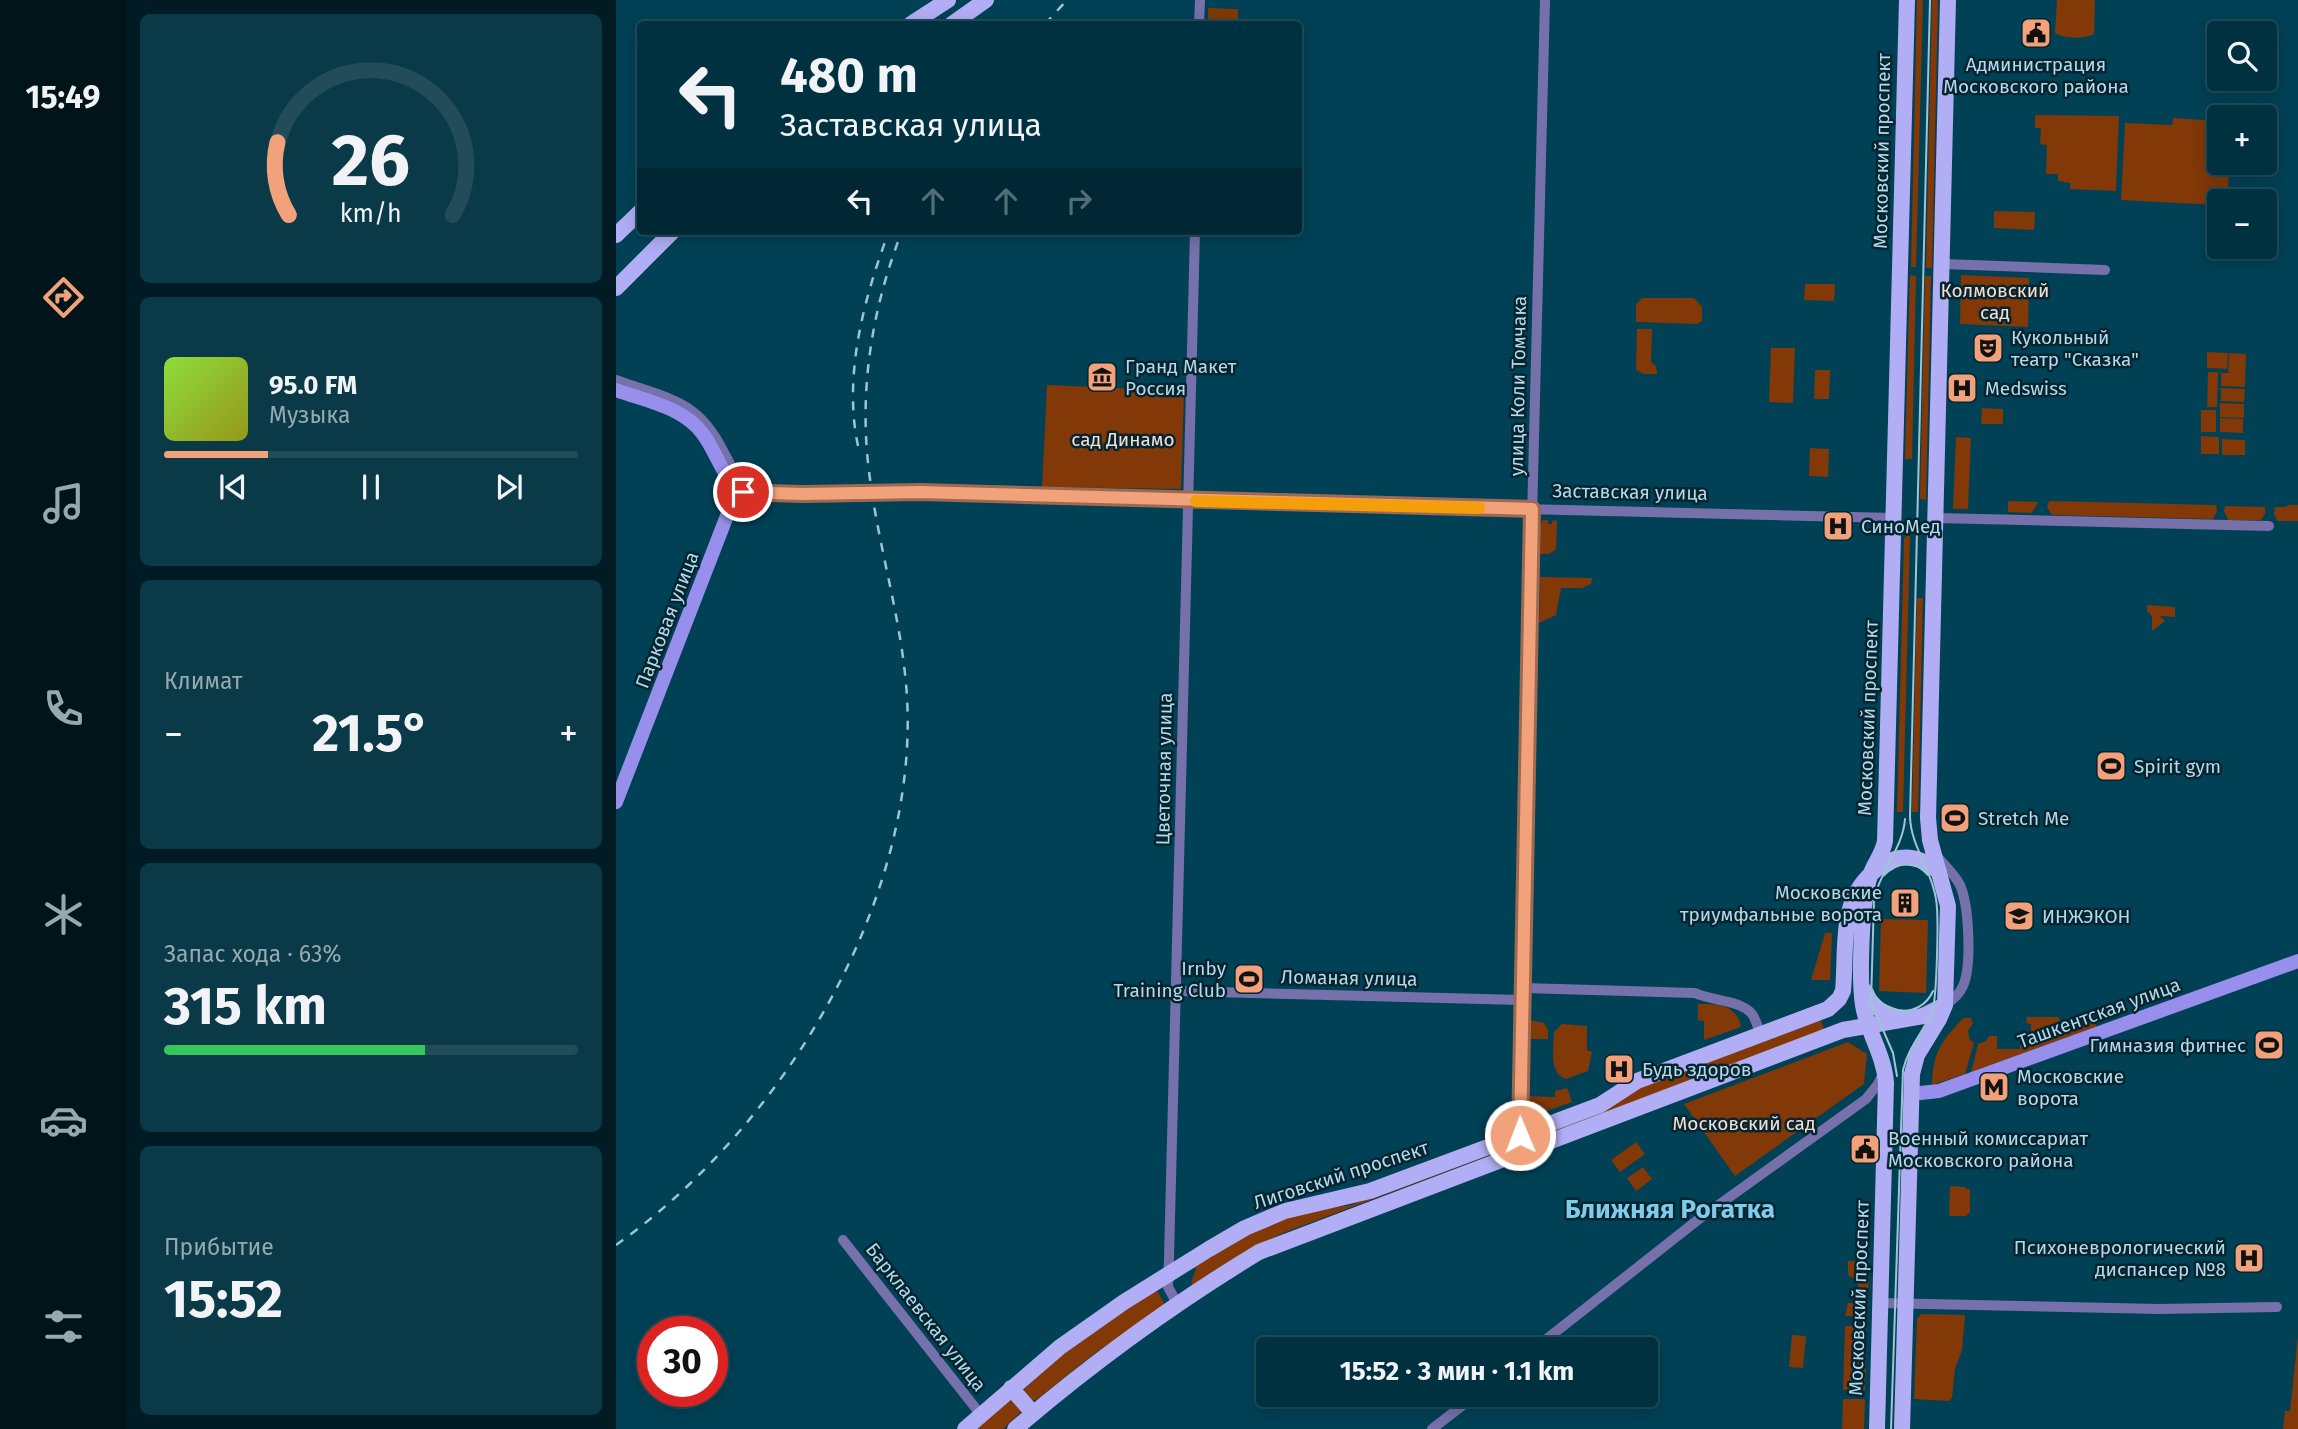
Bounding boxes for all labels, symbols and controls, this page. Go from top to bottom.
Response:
public building icon: Администрация Московского района [2019,16,2053,50]
map controls [2207,21,2277,259]
button: search [2207,21,2277,91]
text: 480 m [780,46,918,105]
icon: left [665,49,756,140]
street label: Московский проспект [1869,52,1895,249]
place label: Администрация Московского района [1943,53,2129,98]
text: 15:49 [26,78,100,116]
button: + [2207,105,2277,175]
text: Заставская улица [780,106,1042,144]
text: 26 [332,117,410,204]
icon: left [841,182,879,220]
icon: ahead [914,182,952,220]
icon: ahead [987,182,1025,220]
icon: right [1060,182,1098,220]
button: − [2207,189,2277,259]
text: km/h [340,198,402,228]
icon: directions [39,273,88,322]
park label: Колмовский сад [1940,279,2050,324]
street label: улица Коли Томчака [1505,296,1531,476]
place label: Кукольный театр "Сказка" [2011,326,2139,371]
theatre icon: Кукольный театр "Сказка" [1971,331,2005,365]
place label: Гранд Макет Россия [1125,355,1237,400]
museum icon: Гранд Макет Россия [1085,360,1119,394]
text: 95.0 FM [269,370,357,401]
hospital icon: Medswiss [1945,371,1979,405]
place label: Medswiss [1985,377,2067,400]
text: Музыка [269,401,350,429]
park label: сад Динамо [1071,428,1175,451]
pin [713,462,773,522]
icon: previous [214,468,252,506]
icon: pause [352,468,390,506]
icon: next [490,468,528,506]
icon: arrive [724,473,762,511]
icon: music [39,479,88,528]
street label: Заставская улица [1552,479,1708,505]
hospital icon: СиноМед [1821,509,1855,543]
place label: СиноМед [1861,515,1941,538]
street label: Парковая улица [630,548,704,692]
street label: Московский проспект [1853,619,1883,816]
text: Климат [164,667,242,695]
icon: phone [39,684,88,733]
street label: Цветочная улица [1151,692,1177,846]
text: 21.5° [312,702,430,765]
text: − [164,711,183,757]
text: + [559,711,578,757]
sports icon: Spirit gym [2094,749,2128,783]
place label: Spirit gym [2134,755,2221,778]
sports icon: Stretch Me [1938,801,1972,835]
place label: Stretch Me [1978,807,2069,830]
place label: Московские триумфальные ворота [1680,881,1882,926]
building icon: Московские триумфальные ворота [1888,886,1922,920]
icon: climate [39,890,88,939]
school or university icon: ИНЖЭКОН [2002,899,2036,933]
place label: ИНЖЭКОН [2042,905,2131,928]
text: Запас хода · 63% [164,940,341,968]
place label: Irnby Training Club [1113,957,1227,1002]
sports icon: Irnby Training Club [1232,962,1266,996]
street label: Ломаная улица [1280,965,1418,991]
street label: Ташкентская улица [2015,973,2183,1053]
text: 315 km [164,975,327,1038]
sports icon: Гимназия фитнес [2252,1028,2286,1062]
place label: Гимназия фитнес [2090,1034,2246,1057]
hospital icon: Будь здоров [1602,1052,1636,1086]
place label: Будь здоров [1642,1058,1752,1081]
place label: Московские ворота [2017,1065,2124,1110]
metro station icon: Московские ворота [1977,1070,2011,1104]
icon: car [39,1096,88,1145]
position arrow [1483,1098,1557,1172]
park label: Московский сад [1673,1112,1816,1135]
place label: Военный комиссариат Московского района [1888,1127,2088,1172]
public building icon: Военный комиссариат Московского района [1848,1132,1882,1166]
street label: Лиговский проспект [1251,1136,1432,1214]
district label: Ближняя Рогатка [1565,1194,1775,1225]
street label: Московский проспект [1844,1199,1874,1396]
text: Прибытие [164,1233,274,1261]
place label: Психоневрологический диспансер №8 [2014,1236,2226,1281]
street label: Барклаевская улица [861,1238,991,1396]
hospital icon: Психоневрологический диспансер №8 [2232,1241,2266,1275]
text: 15:52 [164,1268,283,1331]
icon: filters [39,1302,88,1351]
speed limit sign: 30 [637,1316,728,1407]
text: 15:52 · 3 мин · 1.1 km [1340,1356,1574,1387]

